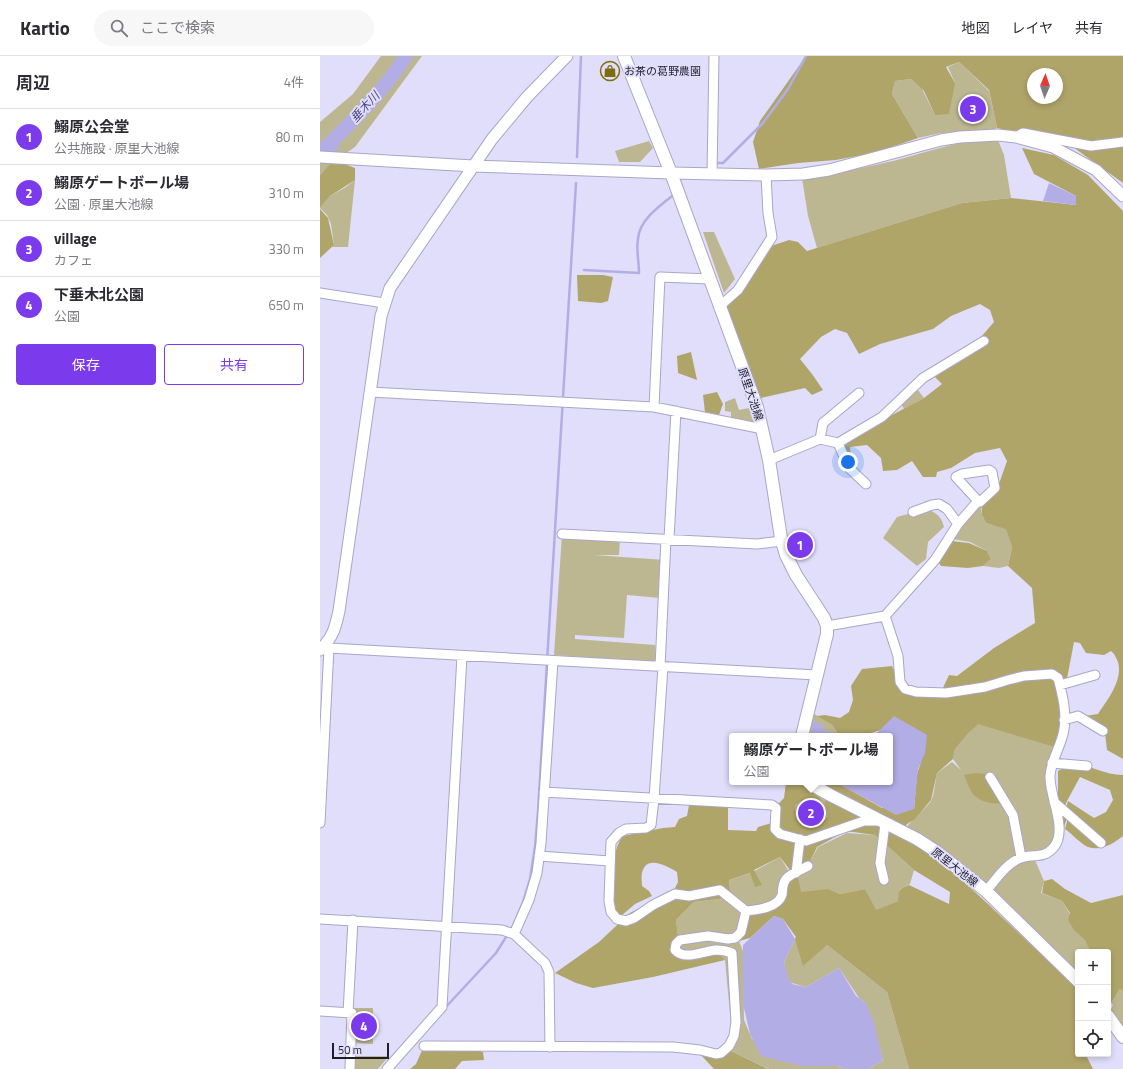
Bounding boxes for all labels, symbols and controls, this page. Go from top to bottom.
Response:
search box [94,10,374,46]
text: Kartio [20,13,70,42]
text: ここで検索 [140,16,215,39]
icon: search [108,17,130,39]
text: 地図 [961,17,989,38]
text: レイヤ [1011,17,1053,38]
text: 共有 [1075,17,1103,38]
shop icon: お茶の葛野農園 [599,60,621,82]
place label: お茶の葛野農園 [624,63,701,79]
north arrow [1027,68,1063,104]
text: 周辺 [16,70,50,96]
text: 4件 [284,72,304,92]
water label: 垂木川 [345,86,385,126]
pin: 3 [960,94,986,124]
text: 鰯原公会堂 [54,115,129,138]
text: 1 [25,127,33,147]
text: 80 m [276,127,304,147]
text: 公共施設 · 原里大池線 [54,138,180,158]
text: 鰯原ゲートボール場 [54,171,189,194]
text: 2 [25,183,33,203]
text: 310 m [268,183,304,203]
text: 公園 · 原里大池線 [54,194,154,214]
text: village [54,227,97,250]
text: 3 [25,239,33,259]
text: 330 m [268,239,304,259]
text: カフェ [54,250,93,270]
text: 下垂木北公園 [54,283,144,306]
text: 4 [25,295,33,315]
text: 650 m [268,295,304,315]
text: 公園 [54,306,80,326]
button: 保存 [16,344,156,385]
button: 共有 [164,344,304,385]
street label: 原里大池線 [734,365,768,423]
your location [838,452,858,472]
pin: 1 [787,530,813,560]
popup [729,733,893,785]
text: 鰯原ゲートボール場 [743,738,879,761]
text: 公園 [743,761,770,781]
pin: 2 [798,798,824,828]
street label: 原里大池線 [928,844,982,890]
map controls [1075,949,1111,1057]
button: + [1075,949,1111,985]
button: − [1075,985,1111,1021]
pin: 4 [351,1011,377,1041]
button: locate [1075,1021,1111,1057]
scale bar [332,1041,389,1060]
text: 50 m [338,1042,362,1058]

